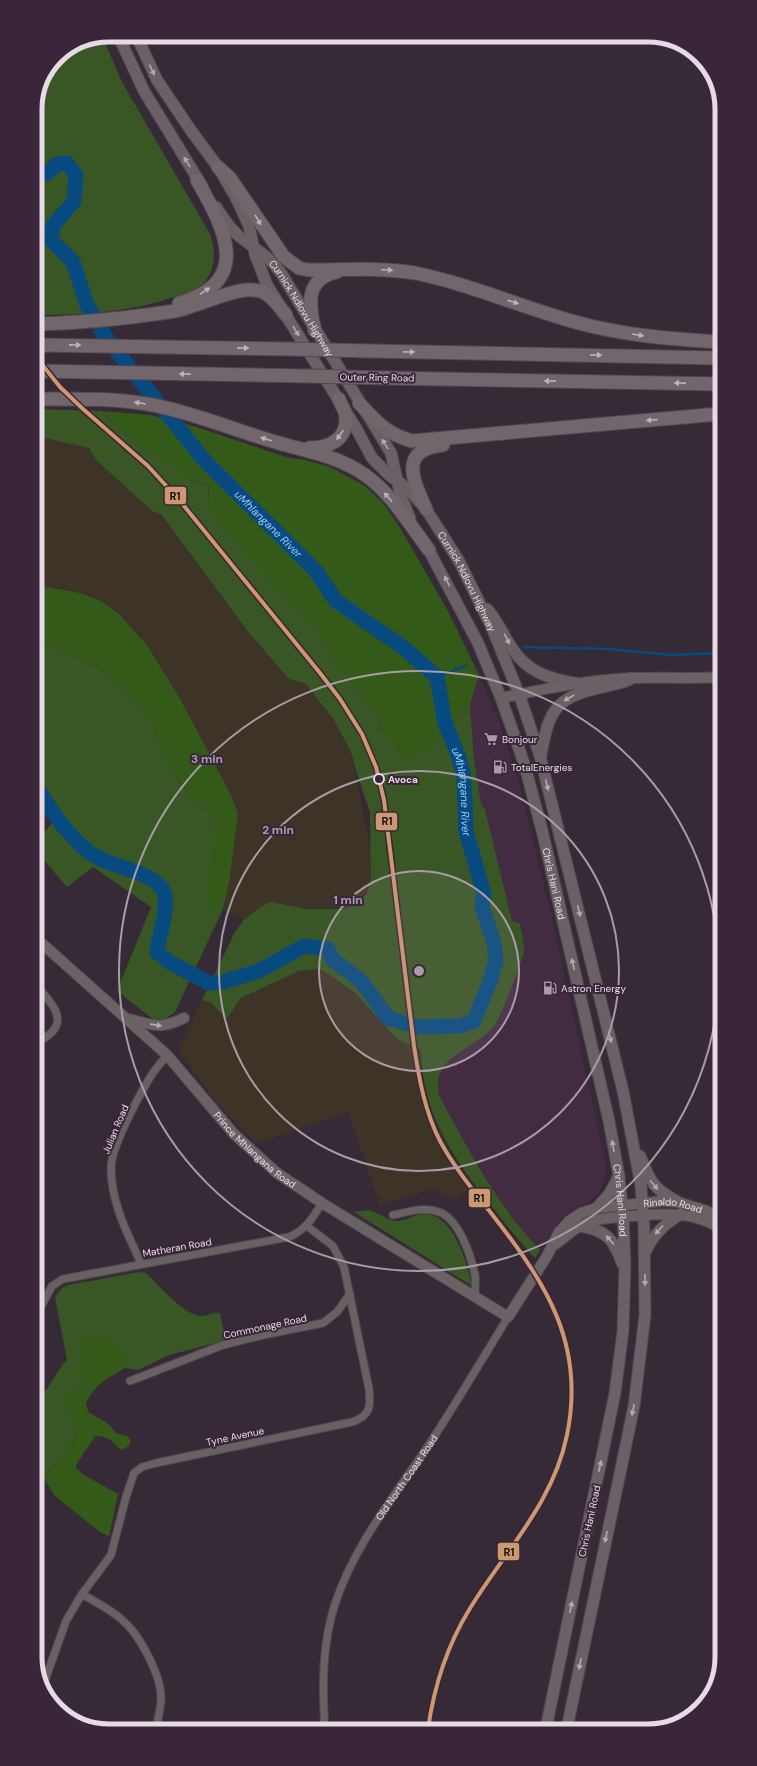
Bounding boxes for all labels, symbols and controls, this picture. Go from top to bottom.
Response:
one-way arrow [149,65,156,76]
one-way arrow [183,156,190,168]
one-way arrow [255,214,262,226]
street label: Curnick Ndlovu Highway [266,257,337,359]
one-way arrow [381,267,394,273]
one-way arrow [200,287,210,295]
one-way arrow [507,299,519,305]
one-way arrow [292,325,299,337]
one-way arrow [632,332,644,338]
one-way arrow [69,342,81,349]
one-way arrow [237,345,249,352]
one-way arrow [403,348,415,355]
one-way arrow [590,352,603,358]
one-way arrow [179,370,191,377]
street label: Outer Ring Road [339,370,415,385]
one-way arrow [543,378,556,384]
one-way arrow [673,380,686,386]
one-way arrow [134,400,146,406]
one-way arrow [646,416,658,423]
one-way arrow [336,430,344,441]
one-way arrow [259,436,271,442]
one-way arrow [381,439,389,449]
line badge: R1 [164,486,187,505]
water label: uMhlangane River [232,487,306,561]
text: R1 [170,489,180,503]
one-way arrow [384,492,393,503]
street label: Curnick Ndlovu Highway [435,529,499,634]
one-way arrow [443,575,450,586]
one-way arrow [504,634,510,645]
one-way arrow [563,694,575,701]
supermarket icon: Bonjour [483,731,499,747]
place label: Bonjour [502,733,538,746]
water label: uMhlangane River [449,745,474,839]
text: 3 min [191,751,223,767]
fuel station icon: TotalEnergies [492,759,508,775]
place label: TotalEnergies [511,761,572,774]
marker: Avoca [373,773,385,785]
place label: Avoca [388,773,418,786]
one-way arrow [545,779,551,791]
line badge: R1 [375,812,398,831]
text: R1 [382,814,392,828]
text: 2 min [262,822,294,838]
street label: Chris Hani Road [539,846,568,921]
text: 1 min [333,892,363,908]
one-way arrow [576,905,582,917]
one-way arrow [569,958,575,970]
centre of rings [412,964,426,978]
fuel station icon: Astron Energy [542,980,558,996]
place label: Astron Energy [561,982,626,995]
one-way arrow [150,1022,162,1028]
one-way arrow [607,1031,613,1044]
street label: Julian Road [99,1102,132,1156]
street label: Prince Mhlangana Road [211,1109,299,1191]
one-way arrow [610,1140,616,1152]
street label: Chris Hani Road [610,1163,630,1237]
one-way arrow [650,1179,658,1190]
line badge: R1 [468,1188,491,1208]
text: R1 [474,1191,484,1205]
street label: Rinaldo Road [643,1195,704,1216]
one-way arrow [654,1225,664,1235]
one-way arrow [605,1234,614,1245]
street label: Matheran Road [142,1235,213,1260]
one-way arrow [642,1274,648,1287]
street label: Commonage Road [222,1311,308,1342]
one-way arrow [630,1403,636,1416]
street label: Tyne Avenue [205,1424,265,1449]
street label: Old North Coast Road [373,1432,441,1523]
one-way arrow [598,1460,604,1473]
street label: Chris Hani Road [576,1484,603,1558]
one-way arrow [603,1531,609,1543]
line badge: R1 [497,1542,520,1561]
text: R1 [504,1545,514,1559]
one-way arrow [568,1601,574,1614]
one-way arrow [577,1658,583,1670]

